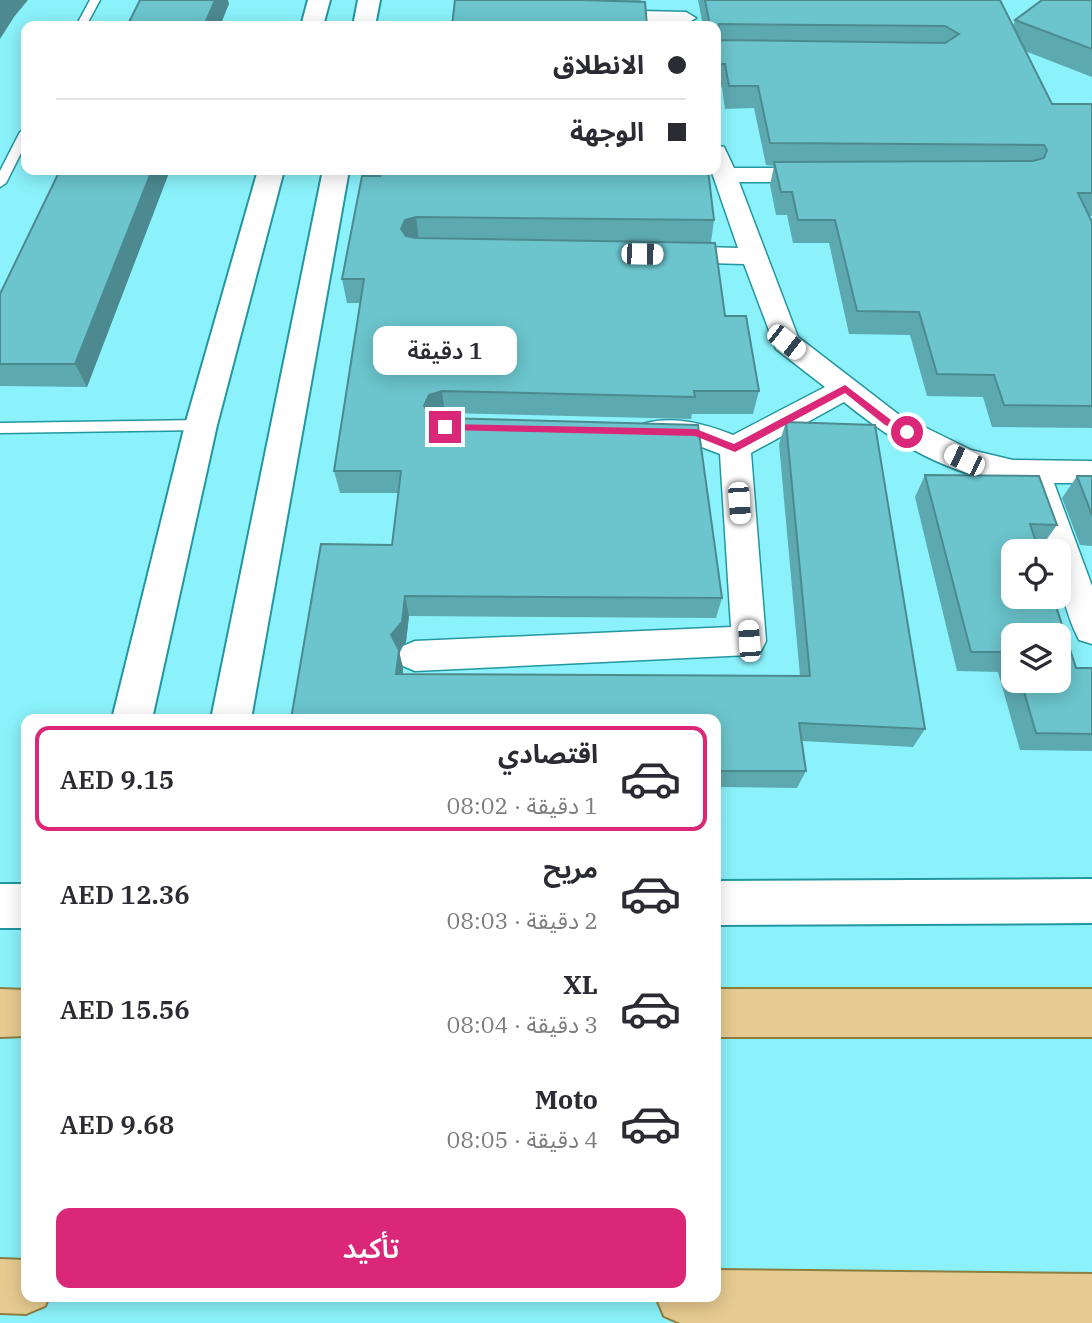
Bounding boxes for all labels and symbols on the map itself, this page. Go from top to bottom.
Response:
car [621,243,664,265]
car [763,321,810,363]
callout: 1 دقيقة [373,326,517,374]
route end [429,411,461,443]
route start [891,416,923,448]
car [941,441,988,479]
car [728,481,751,525]
car [738,619,761,663]

